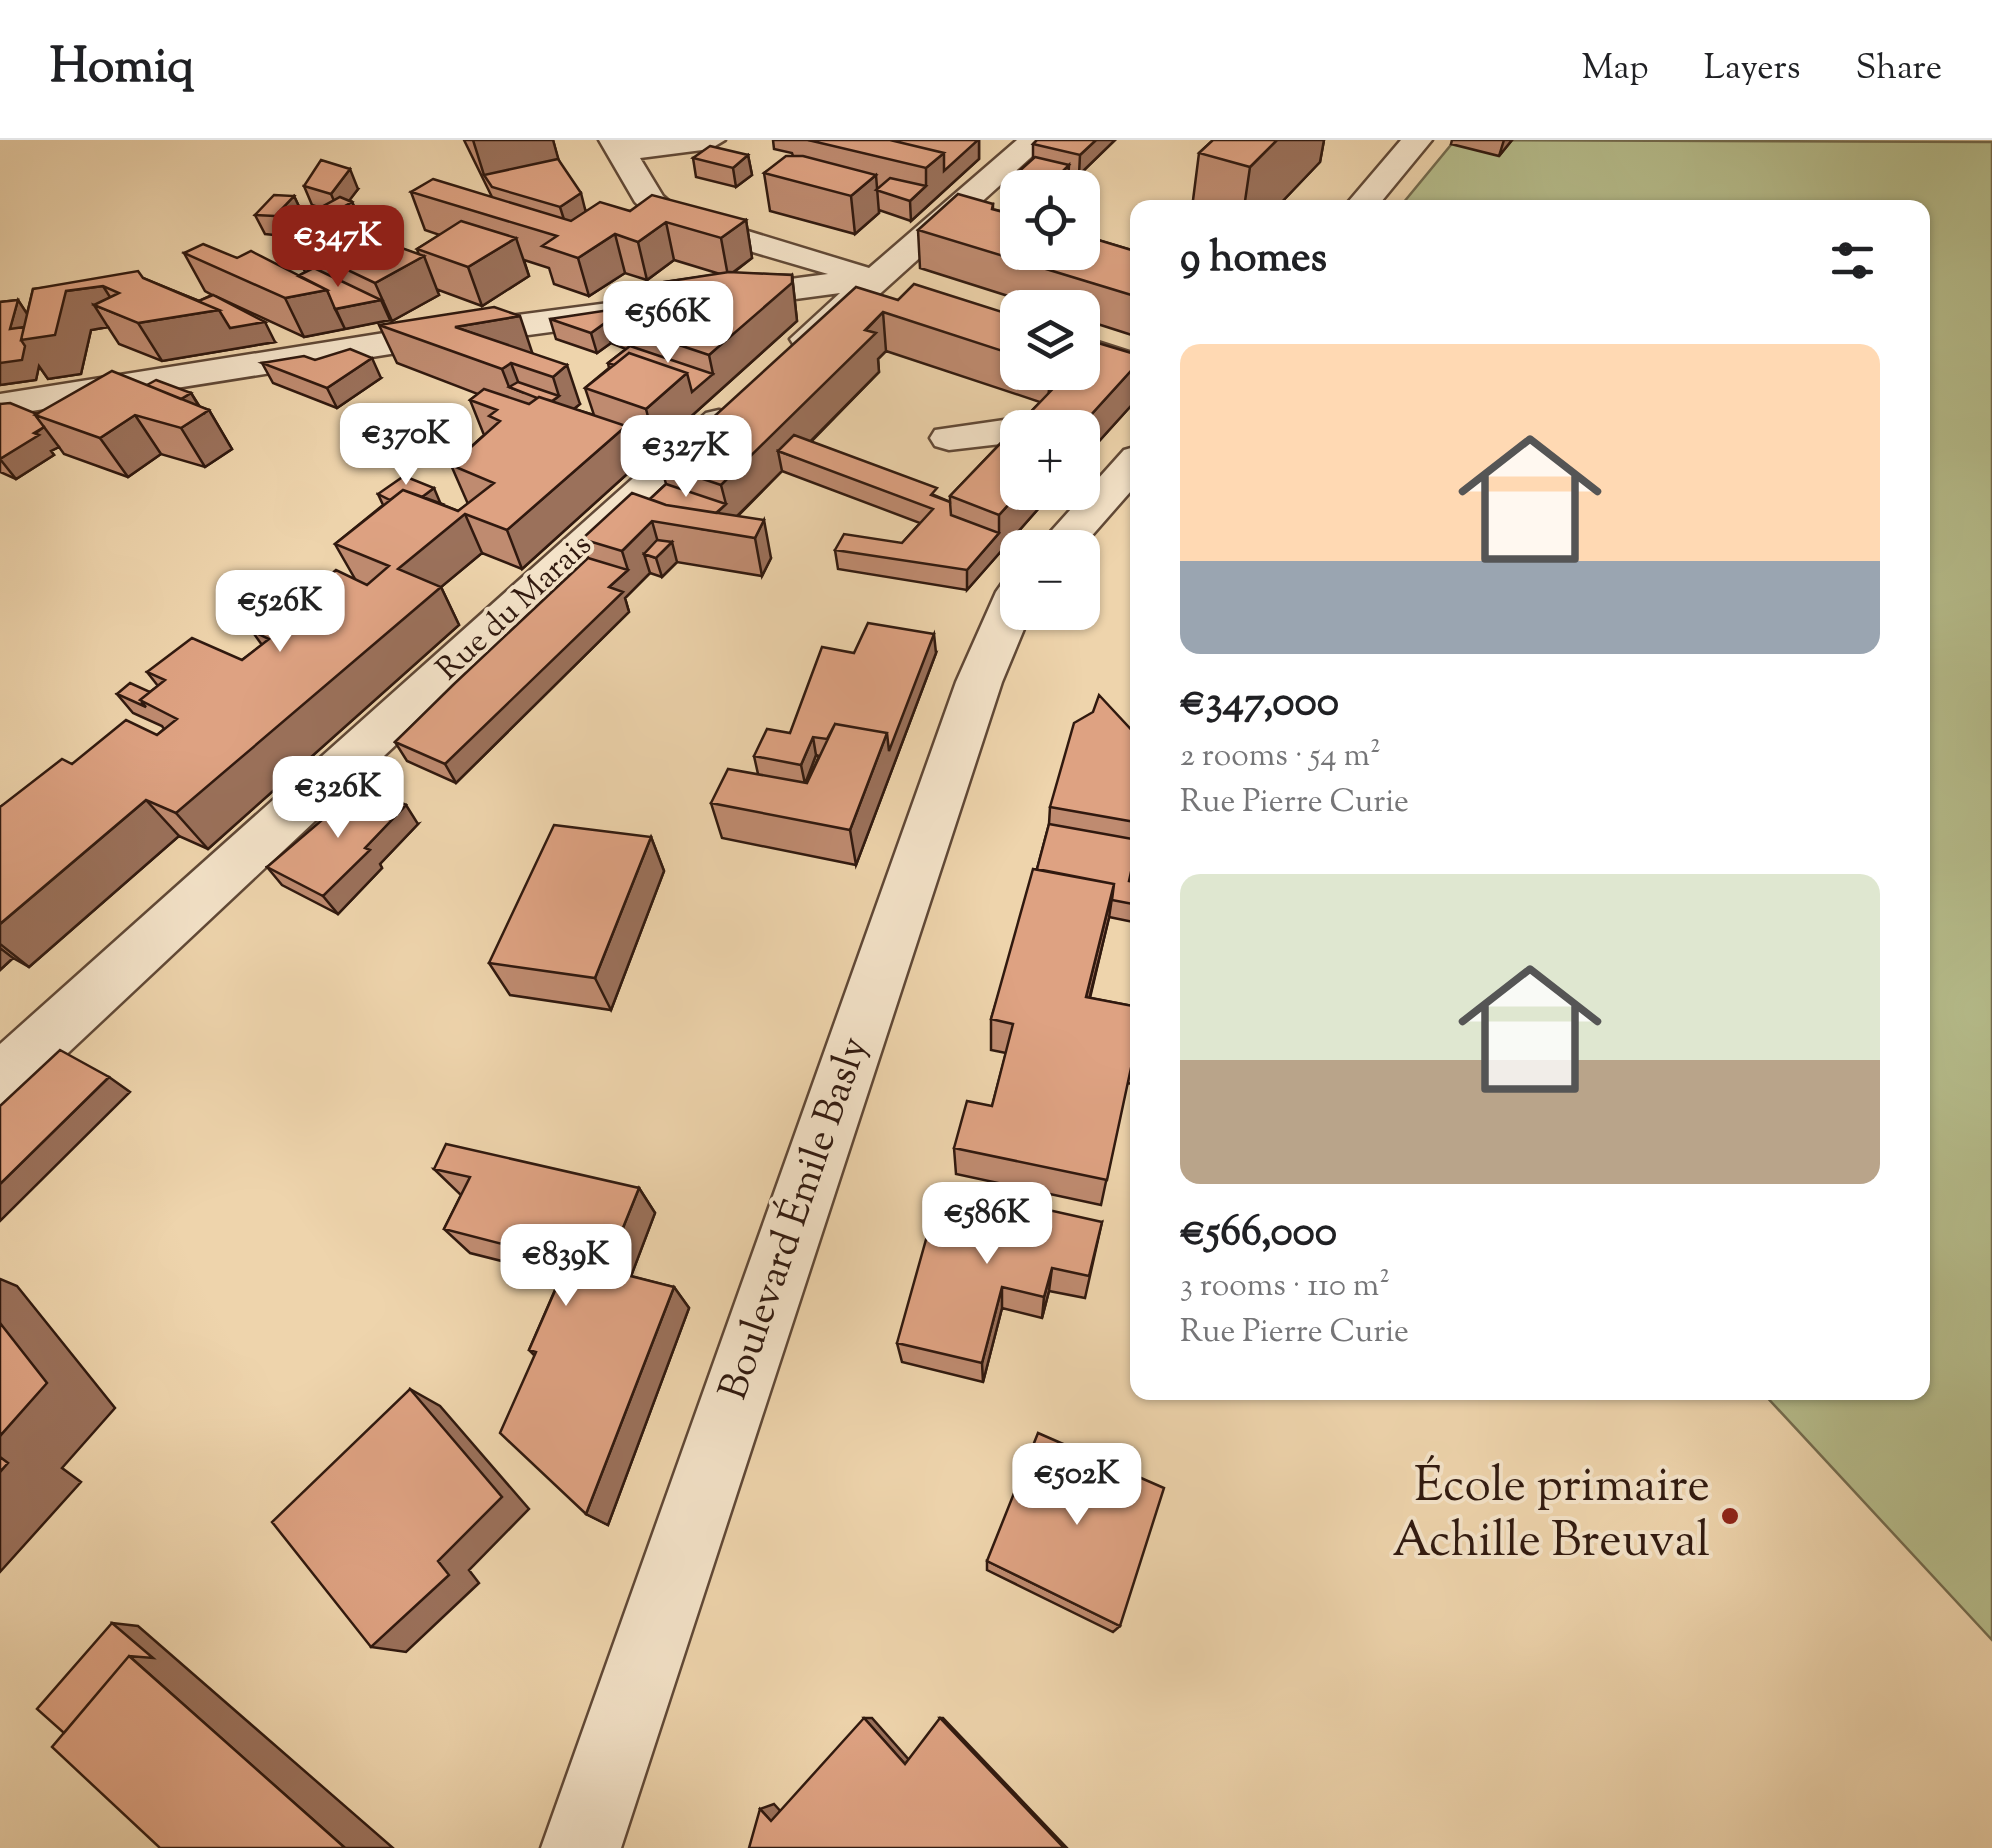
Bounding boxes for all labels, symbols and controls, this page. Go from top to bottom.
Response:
text: Homiq [50,35,194,104]
text: Map [1581,44,1649,95]
text: Layers [1704,44,1801,95]
text: Share [1856,44,1942,95]
map controls [1000,170,1100,630]
button: locate [1000,170,1100,270]
pin: €347K [268,205,408,290]
text: €347K [294,214,382,260]
text: 9 homes [1180,230,1327,290]
icon: filters [1825,233,1880,288]
pin: €566K [598,281,738,366]
text: €566K [625,290,711,336]
button: layers [1000,290,1100,390]
pin: €370K [336,403,476,488]
icon: home [1440,409,1620,589]
button: + [1000,410,1100,510]
text: €370K [362,412,450,458]
pin: €327K [616,415,756,500]
text: €327K [643,424,729,470]
street label: Rue du Marais [427,524,603,692]
button: − [1000,530,1100,630]
pin: €526K [210,570,350,655]
text: €526K [238,579,322,625]
text: €347,000 [1180,674,1339,734]
text: 2 rooms · 54 m² [1180,734,1381,780]
pin: €326K [268,756,408,841]
text: €326K [295,765,381,811]
text: Rue Pierre Curie [1180,780,1409,826]
icon: home [1440,939,1620,1119]
street label: Boulevard Émile Basly [707,1030,885,1408]
pin: €586K [917,1182,1057,1267]
text: €586K [944,1191,1030,1237]
text: €566,000 [1180,1204,1337,1264]
pin: €839K [496,1224,636,1309]
text: €839K [522,1233,610,1279]
text: 3 rooms · 110 m² [1180,1264,1390,1310]
text: Rue Pierre Curie [1180,1310,1409,1356]
pin: €502K [1007,1443,1147,1528]
text: €502K [1034,1452,1120,1498]
place label: École primaire Achille Breuval [1392,1454,1710,1578]
marker: École primaire Achille Breuval [1719,1505,1741,1527]

